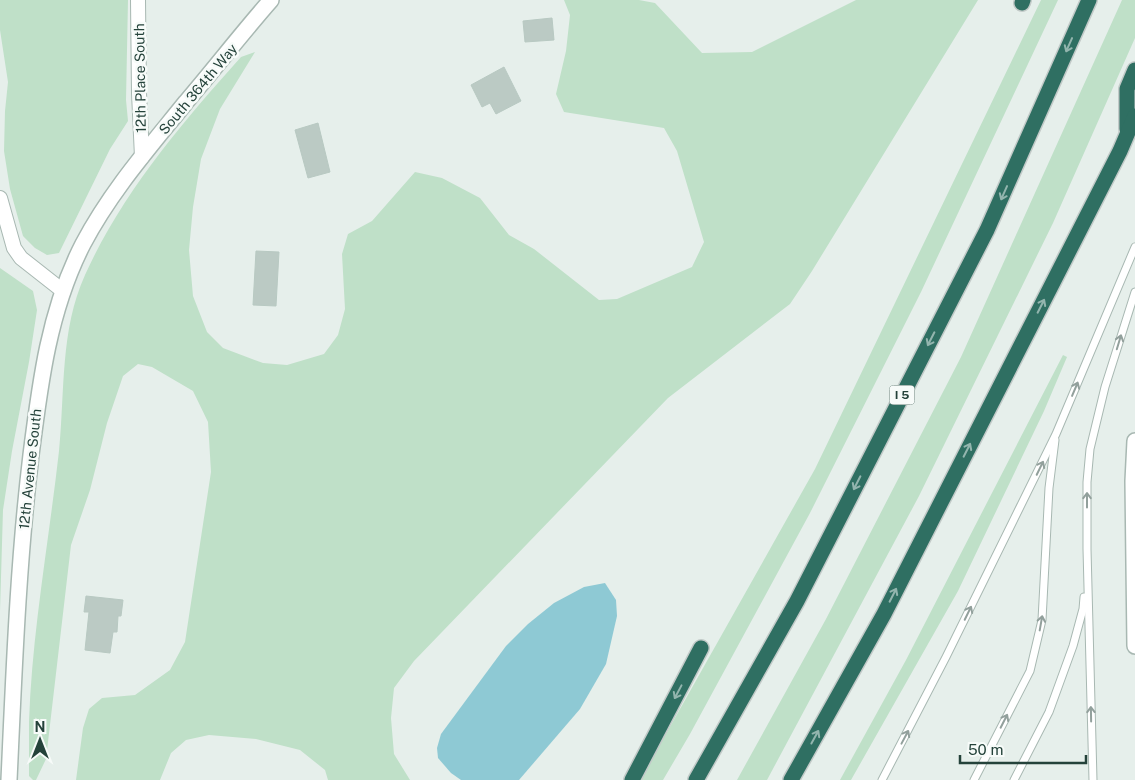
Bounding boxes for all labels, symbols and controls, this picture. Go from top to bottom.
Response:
street label: 12th Place South [131,23,149,133]
one-way arrow [1064,37,1074,52]
street label: South 364th Way [156,40,241,137]
one-way arrow [998,185,1008,200]
one-way arrow [1037,299,1046,314]
one-way arrow [926,331,936,346]
one-way arrow [1115,334,1125,350]
one-way arrow [1070,382,1080,397]
road number: I 5 [890,386,914,404]
street label: 12th Avenue South [16,408,44,530]
one-way arrow [962,443,972,458]
one-way arrow [1035,460,1045,475]
one-way arrow [852,475,861,490]
one-way arrow [1082,492,1092,508]
one-way arrow [889,588,898,603]
one-way arrow [963,606,973,621]
one-way arrow [1036,616,1046,632]
one-way arrow [673,684,683,698]
one-way arrow [1086,706,1096,722]
one-way arrow [1000,714,1009,729]
north arrow [15,715,65,765]
text: N [35,719,45,735]
one-way arrow [901,730,910,745]
one-way arrow [810,731,820,745]
scale bar [960,732,1086,764]
text: 50 m [968,741,1003,758]

